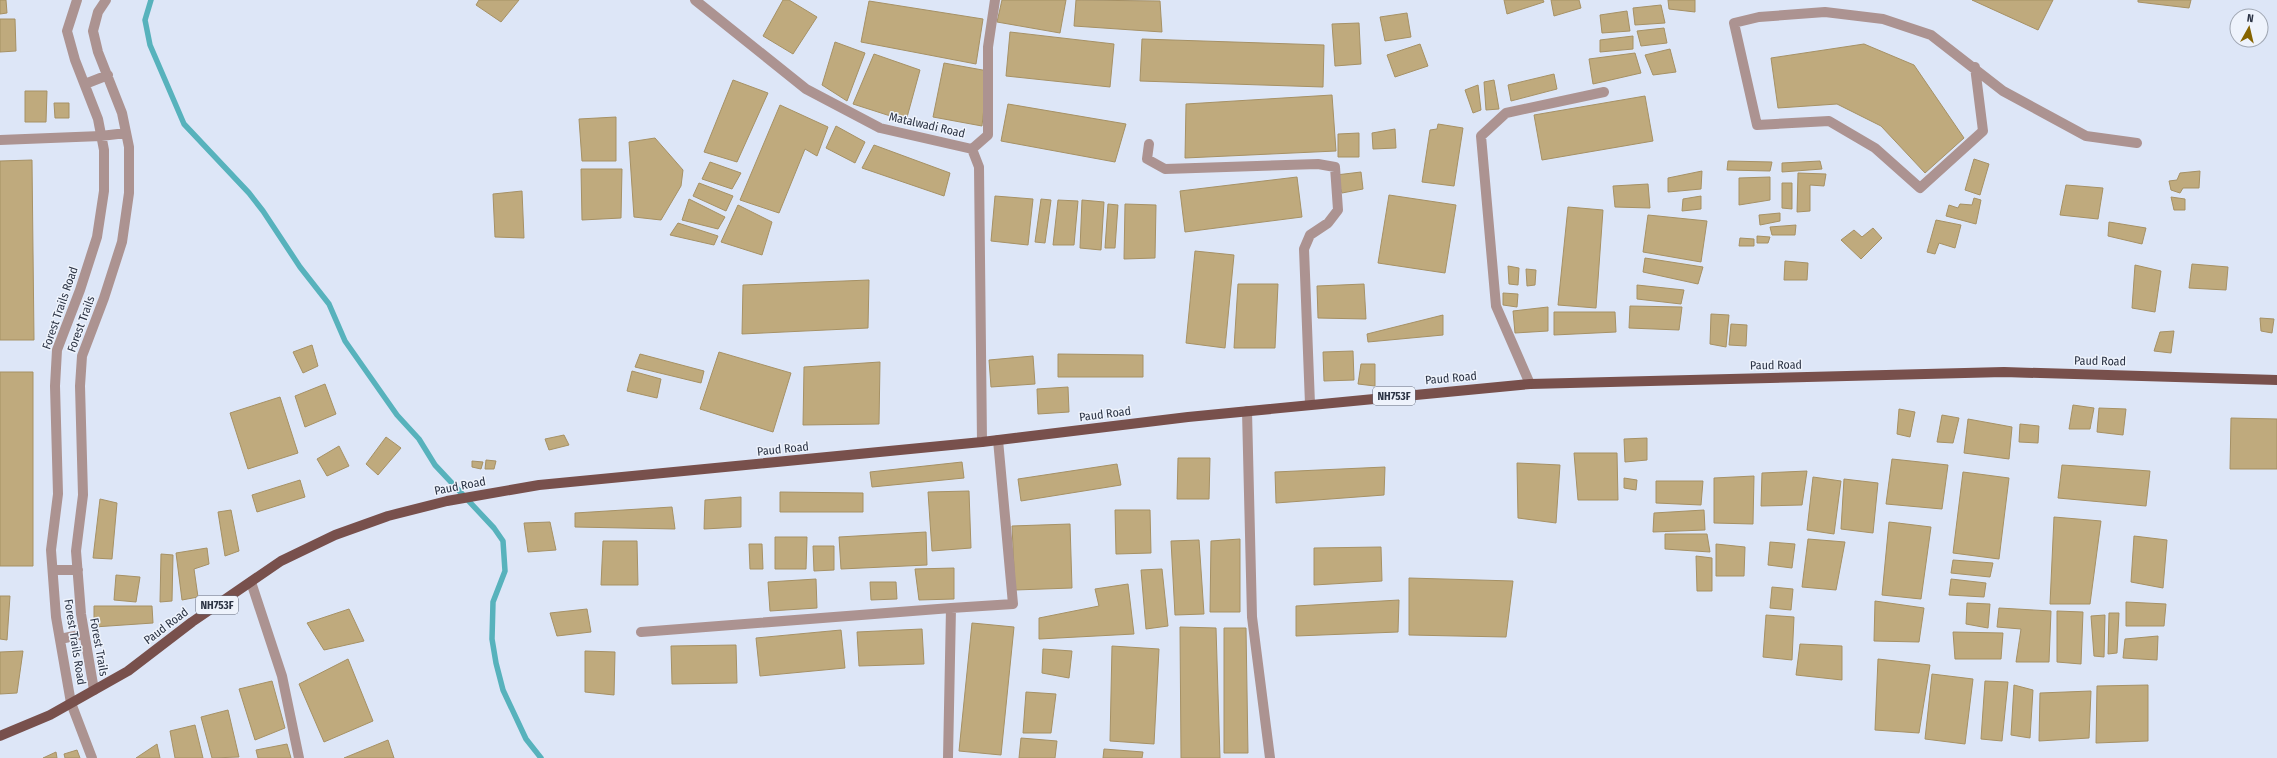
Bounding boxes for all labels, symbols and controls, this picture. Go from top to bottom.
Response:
north arrow [2229,8,2269,48]
text: N [2246,12,2254,25]
street label: Matalwadi Road [887,109,967,141]
street label: Forest Trails Road [39,265,81,351]
street label: Forest Trails [64,294,98,354]
street label: Paud Road [2074,354,2126,368]
street label: Paud Road [1750,358,1802,372]
street label: Paud Road [1425,369,1477,387]
road number: NH753F [1373,387,1415,405]
street label: Paud Road [1078,404,1132,424]
street label: Paud Road [756,439,810,459]
street label: Paud Road [433,474,487,498]
road number: NH753F [196,596,238,614]
street label: Forest Trails Road [61,598,89,686]
street label: Paud Road [141,605,191,647]
street label: Forest Trails [87,617,111,677]

